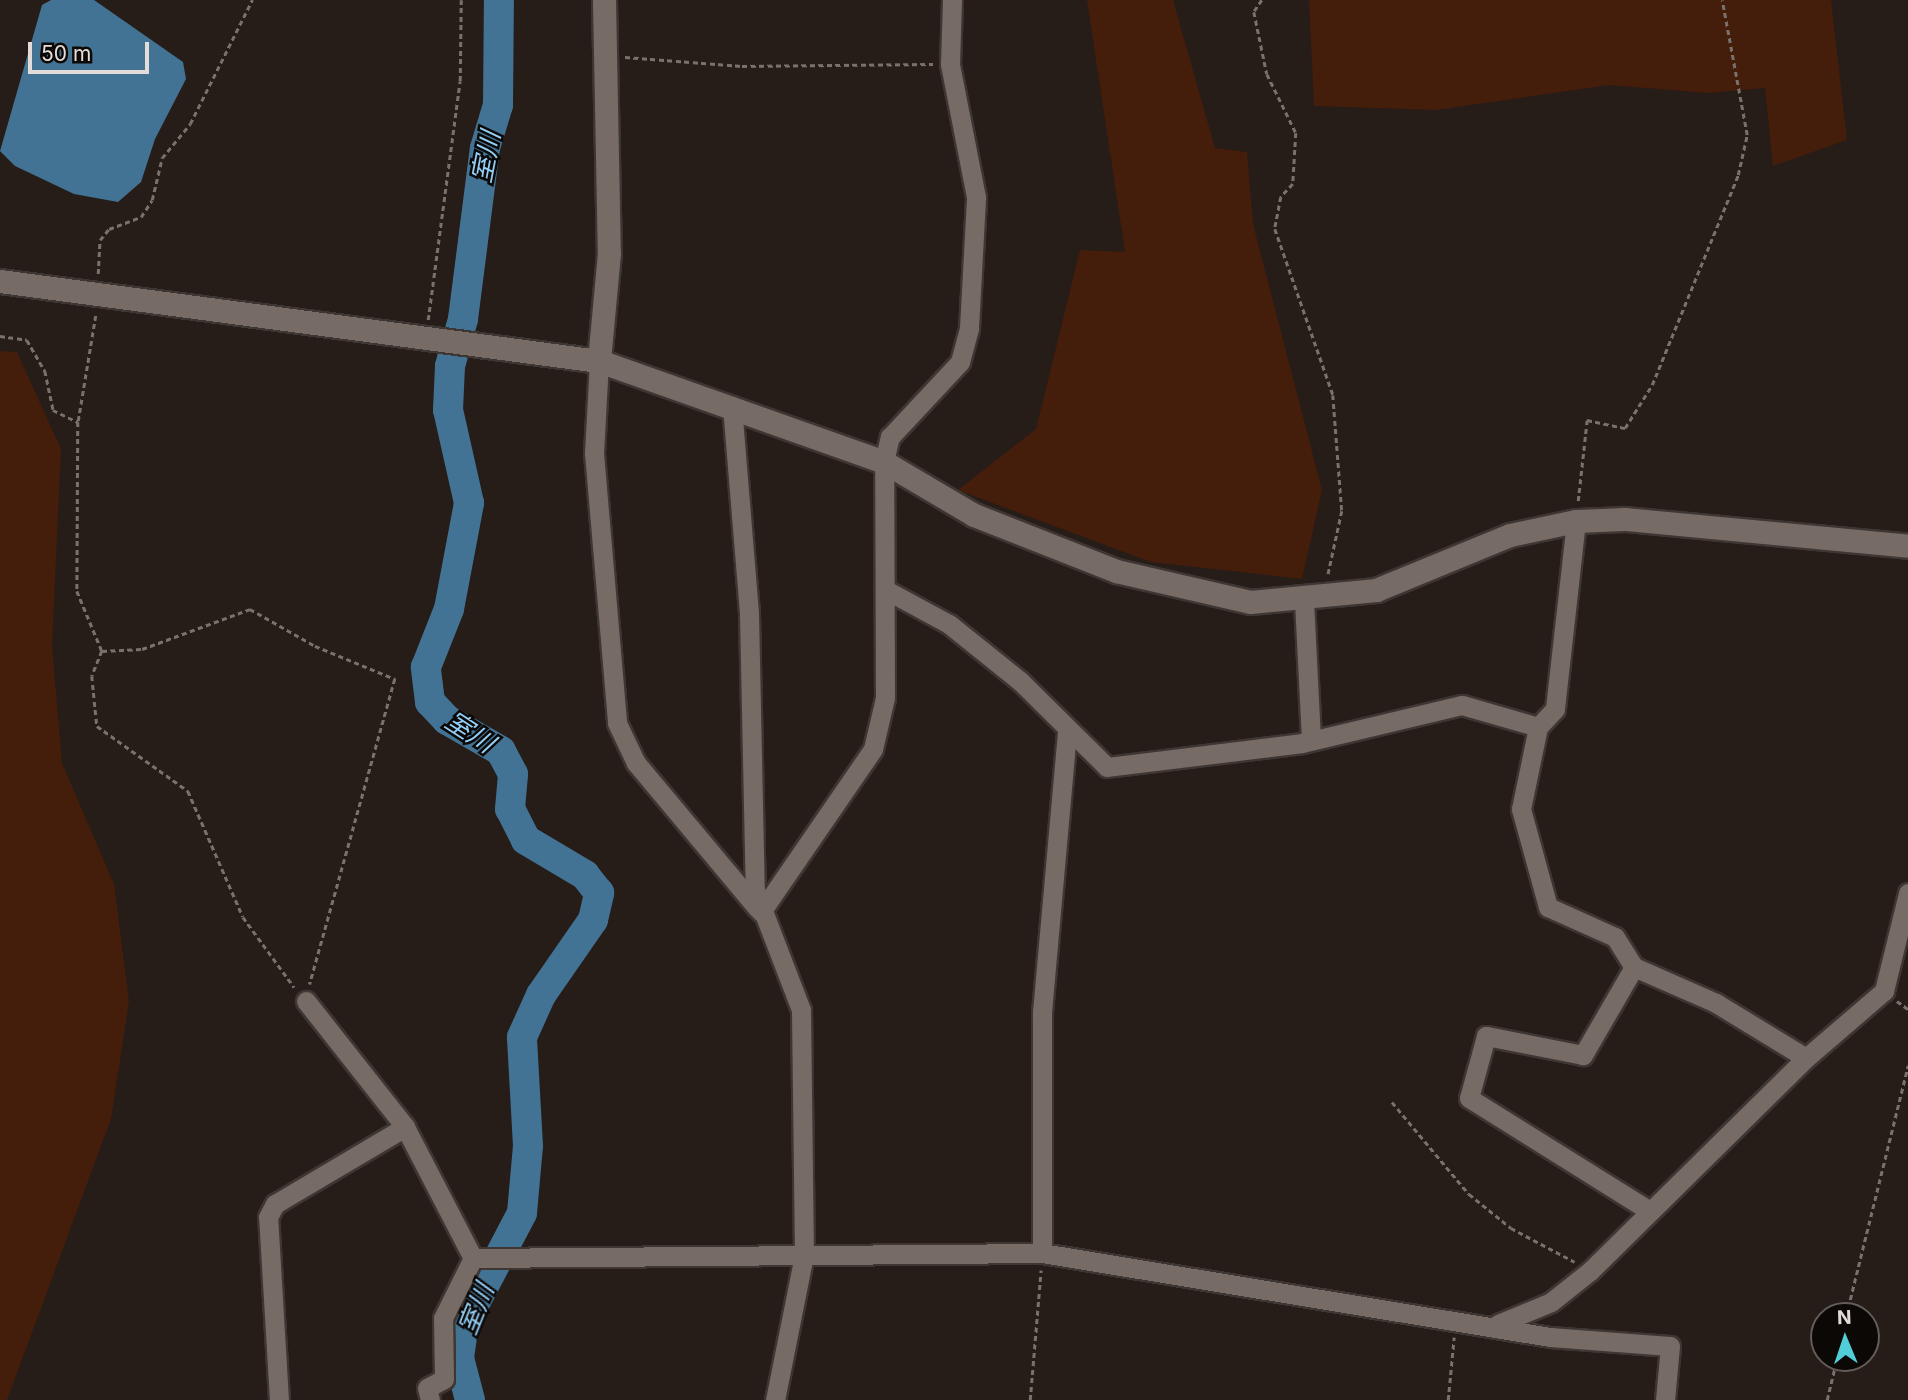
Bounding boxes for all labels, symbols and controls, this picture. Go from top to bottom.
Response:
scale bar [32,28,152,72]
text: 50 m [41,41,91,66]
water label: 室川 [466,129,506,185]
water label: 室川 [440,705,500,759]
water label: 室川 [452,1279,500,1339]
north arrow [1810,1302,1880,1372]
text: N [1837,1306,1852,1329]

